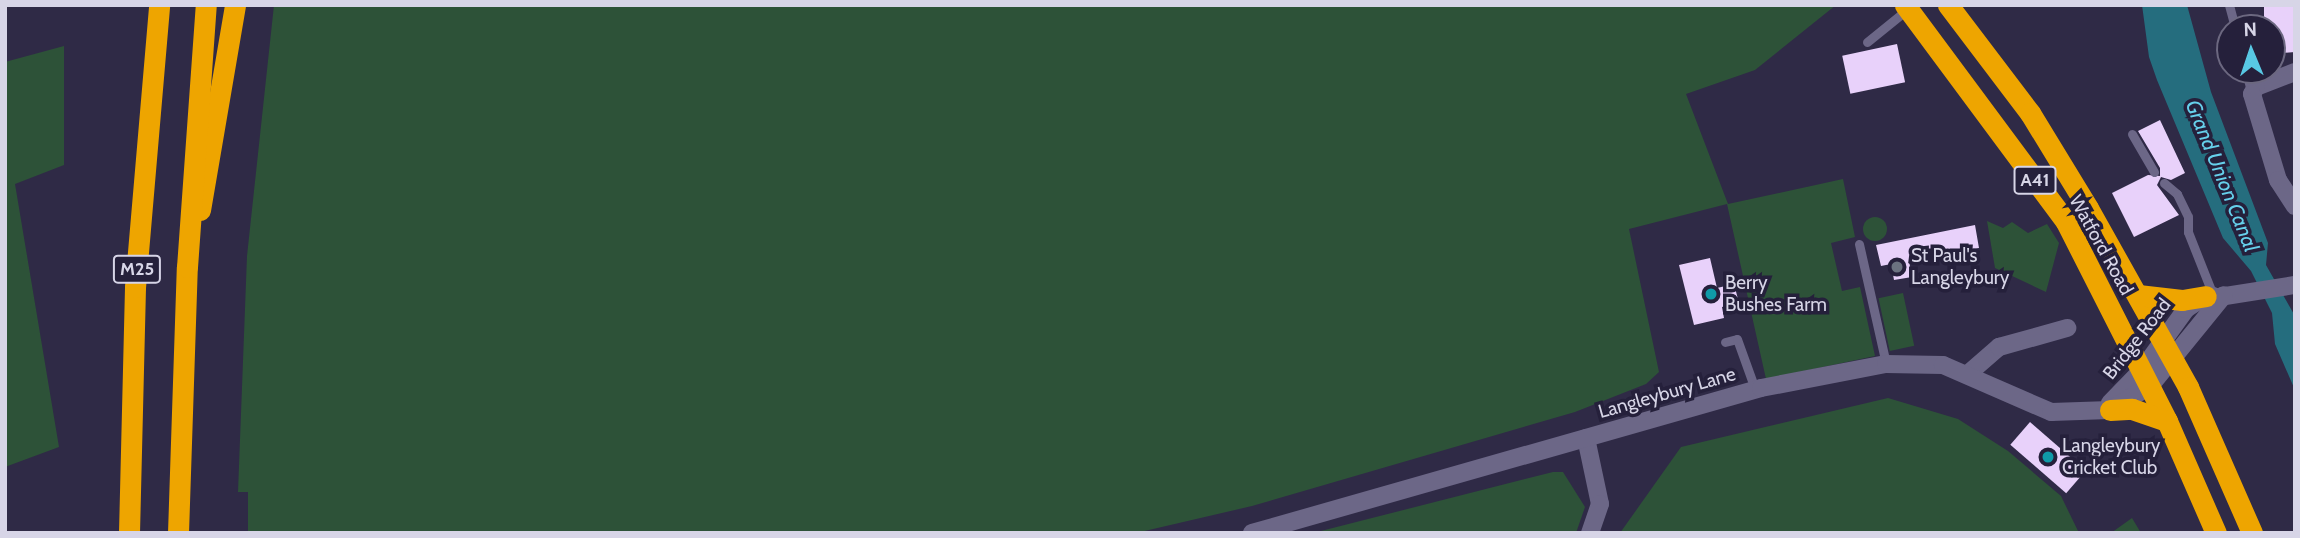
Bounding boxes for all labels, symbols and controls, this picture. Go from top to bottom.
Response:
north arrow [2216,14,2286,84]
text: N [2243,18,2257,41]
water label: Grand Union Canal [2180,96,2264,256]
road number: A41 [2012,166,2058,195]
street label: Watford Road [2064,191,2138,299]
place label: St Paul's Langleybury [1911,245,2009,289]
road number: M25 [113,255,162,284]
marker: St Paul's Langleybury [1889,259,1905,275]
place label: Berry Bushes Farm [1725,272,1827,316]
marker: Berry Bushes Farm [1703,286,1719,302]
street label: Bridge Road [2098,294,2176,384]
street label: Langleybury Lane [1596,363,1738,423]
place label: Langleybury Cricket Club [2062,435,2160,479]
marker: Langleybury Cricket Club [2040,449,2056,465]

